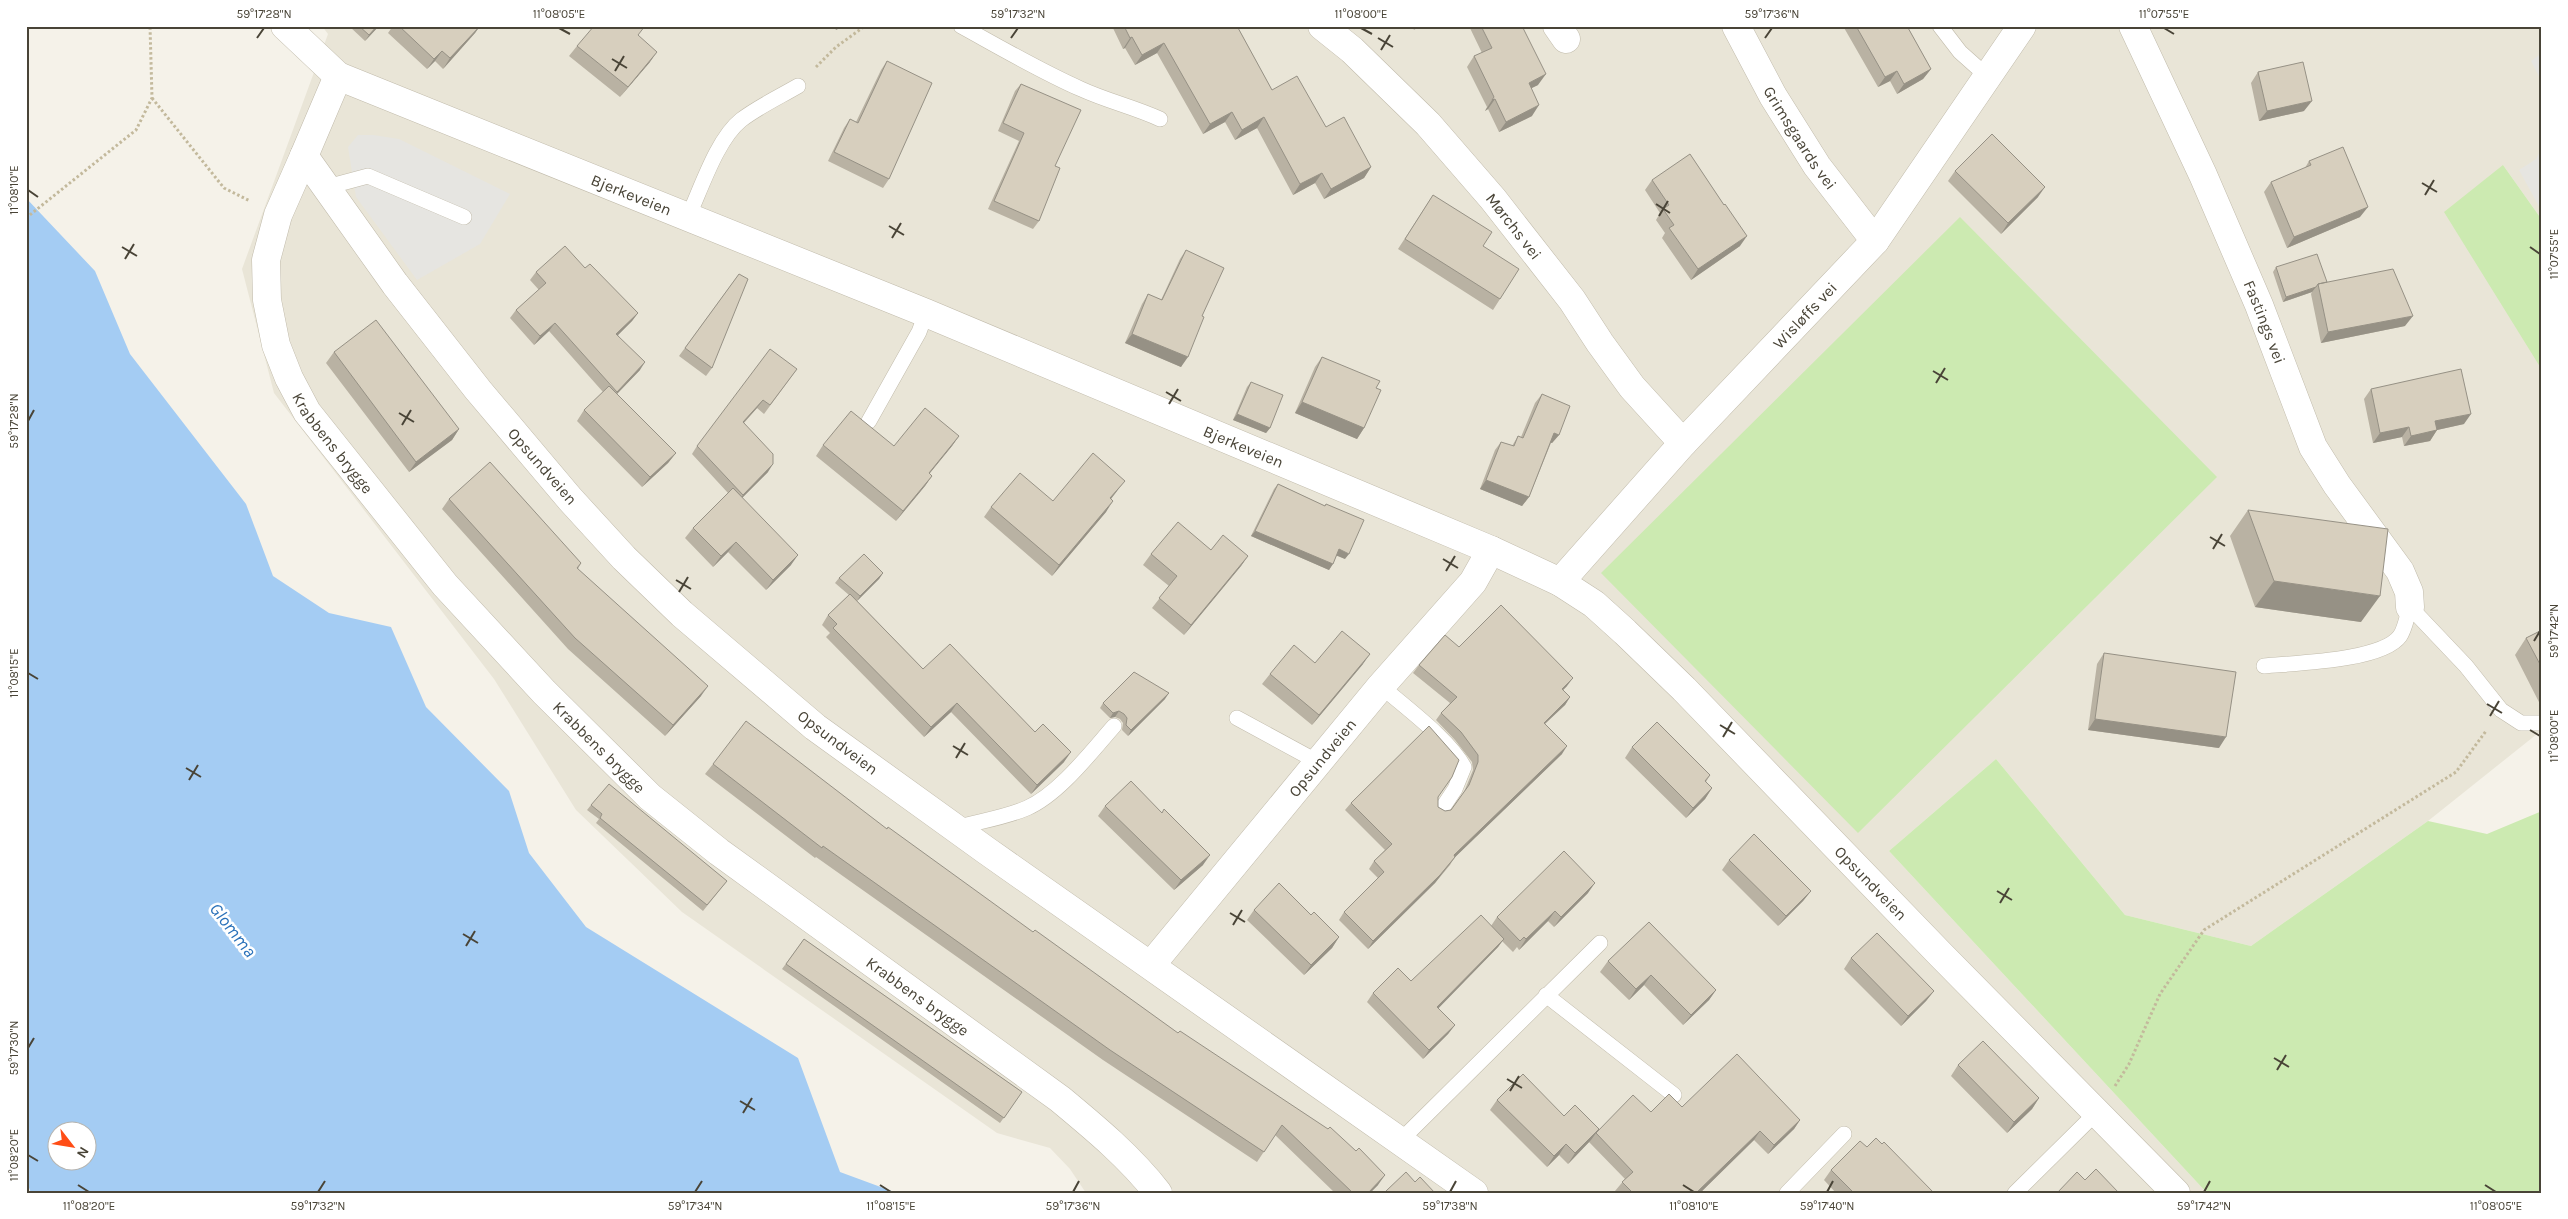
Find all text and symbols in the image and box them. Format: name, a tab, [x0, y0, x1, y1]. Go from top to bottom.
text: 59°17'28"N	[236, 7, 292, 21]
text: 11°08'05"E	[533, 7, 585, 21]
text: 59°17'32"N	[991, 7, 1045, 21]
text: 11°08'00"E	[1335, 7, 1387, 21]
text: 59°17'36"N	[1745, 7, 1799, 21]
text: 11°07'55"E	[2139, 7, 2189, 21]
street label: Grimsgaards vei	[1760, 83, 1841, 193]
text: 11°08'10"E	[7, 165, 21, 215]
street label: Bjerkeveien	[588, 170, 674, 220]
street label: Mørchs vei	[1482, 189, 1546, 263]
text: 11°07'55"E	[2547, 229, 2561, 279]
street label: Fastings vei	[2239, 277, 2289, 366]
street label: Wisløffs vei	[1769, 278, 1841, 353]
street label: Krabbens brygge	[288, 389, 377, 497]
text: 59°17'28"N	[7, 393, 21, 449]
street label: Bjerkeveien	[1201, 422, 1286, 472]
street label: Opsundveien	[504, 424, 581, 509]
text: 59°17'42"N	[2547, 604, 2561, 658]
text: 11°08'15"E	[7, 648, 21, 698]
street label: Krabbens brygge	[549, 697, 649, 797]
street label: Opsundveien	[794, 706, 882, 779]
text: 11°08'00"E	[2547, 710, 2561, 762]
street label: Opsundveien	[1285, 715, 1360, 801]
street label: Opsundveien	[1831, 842, 1911, 924]
water label: Glomma	[205, 898, 261, 962]
street label: Krabbens brygge	[862, 953, 973, 1040]
text: 59°17'30"N	[7, 1020, 21, 1076]
north arrow	[48, 1122, 98, 1172]
text: 11°08'20"E	[7, 1129, 21, 1181]
text: N	[73, 1144, 93, 1161]
text: 11°08'20"E	[63, 1199, 115, 1213]
text: 59°17'32"N	[291, 1199, 345, 1213]
text: 59°17'34"N	[668, 1199, 722, 1213]
text: 11°08'15"E	[866, 1199, 916, 1213]
text: 59°17'36"N	[1046, 1199, 1100, 1213]
text: 59°17'38"N	[1422, 1199, 1478, 1213]
text: 11°08'10"E	[1669, 1199, 1719, 1213]
text: 59°17'40"N	[1800, 1199, 1854, 1213]
text: 59°17'42"N	[2177, 1199, 2231, 1213]
text: 11°08'05"E	[2470, 1199, 2522, 1213]

